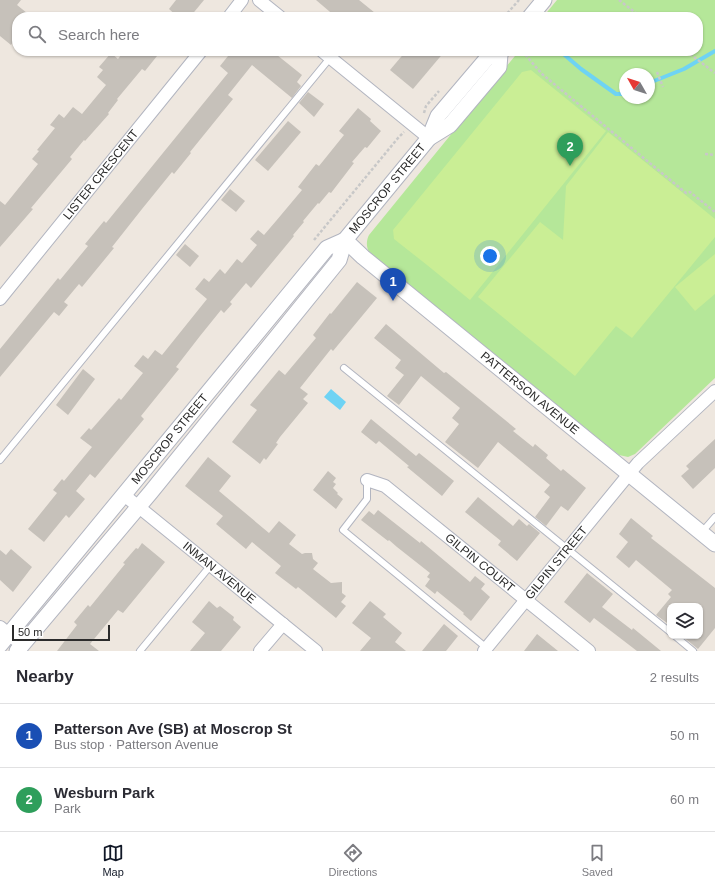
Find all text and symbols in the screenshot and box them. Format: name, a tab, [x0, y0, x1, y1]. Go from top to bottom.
search box	[12, 12, 703, 56]
icon: search	[26, 23, 48, 45]
text: Search here	[58, 26, 140, 43]
north arrow	[619, 68, 655, 104]
street label: LISTER CRESCENT	[60, 126, 142, 222]
pin: 2	[557, 133, 583, 166]
street label: MOSCROP STREET	[346, 140, 429, 237]
your location	[480, 246, 500, 266]
pin: 1	[380, 268, 406, 301]
street label: PATTERSON AVENUE	[478, 349, 582, 437]
street label: MOSCROP STREET	[129, 390, 211, 487]
street label: GILPIN STREET	[522, 523, 591, 602]
street label: GILPIN COURT	[442, 530, 518, 595]
street label: INMAN AVENUE	[180, 539, 259, 606]
map controls	[667, 603, 703, 639]
button: layers	[667, 603, 703, 639]
scale bar	[12, 623, 110, 642]
text: 50 m	[18, 626, 42, 638]
text: Nearby	[16, 667, 74, 686]
text: 2 results	[650, 670, 699, 685]
text: Patterson Ave (SB) at Moscrop St	[54, 720, 292, 737]
text: 1	[25, 728, 33, 743]
text: 50 m	[670, 728, 699, 743]
text: Bus stop · Patterson Avenue	[54, 737, 219, 752]
text: Wesburn Park	[54, 784, 155, 801]
text: 2	[25, 792, 33, 807]
text: 60 m	[670, 792, 699, 807]
text: Park	[54, 801, 81, 816]
tab: Map	[102, 842, 124, 878]
tab: Directions	[328, 842, 377, 878]
tab: Saved	[582, 842, 613, 878]

